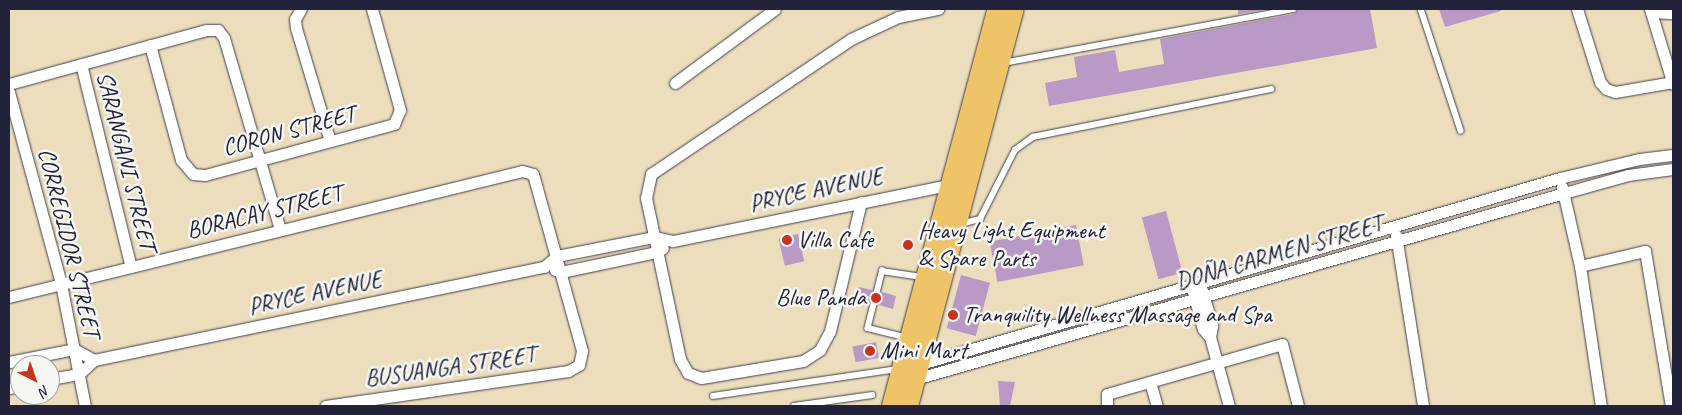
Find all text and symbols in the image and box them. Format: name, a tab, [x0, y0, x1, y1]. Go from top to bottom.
street label: SARANGANI STREET	[90, 68, 162, 254]
street label: CORON STREET	[219, 99, 359, 163]
street label: CORREGIDOR STREET	[31, 145, 107, 341]
street label: PRYCE AVENUE	[747, 162, 885, 218]
street label: BORACAY STREET	[184, 179, 344, 245]
street label: DOÑA CARMEN STREET	[1173, 210, 1385, 296]
place label: Heavy Light Equipment & Spare Parts	[918, 217, 1103, 273]
place label: Villa Cafe	[797, 226, 873, 254]
marker: Villa Cafe	[781, 234, 793, 246]
marker: Heavy Light Equipment & Spare Parts	[902, 239, 914, 251]
street label: PRYCE AVENUE	[246, 265, 384, 321]
place label: Blue Panda	[776, 284, 866, 312]
marker: Blue Panda	[870, 292, 882, 304]
place label: Tranquility Wellness Massage and Spa	[963, 301, 1273, 329]
marker: Tranquility Wellness Massage and Spa	[947, 309, 959, 321]
place label: Mini Mart	[880, 337, 967, 365]
street label: BUSUANGA STREET	[363, 341, 537, 393]
marker: Mini Mart	[864, 345, 876, 357]
north arrow	[10, 355, 60, 405]
text: N	[36, 382, 53, 400]

